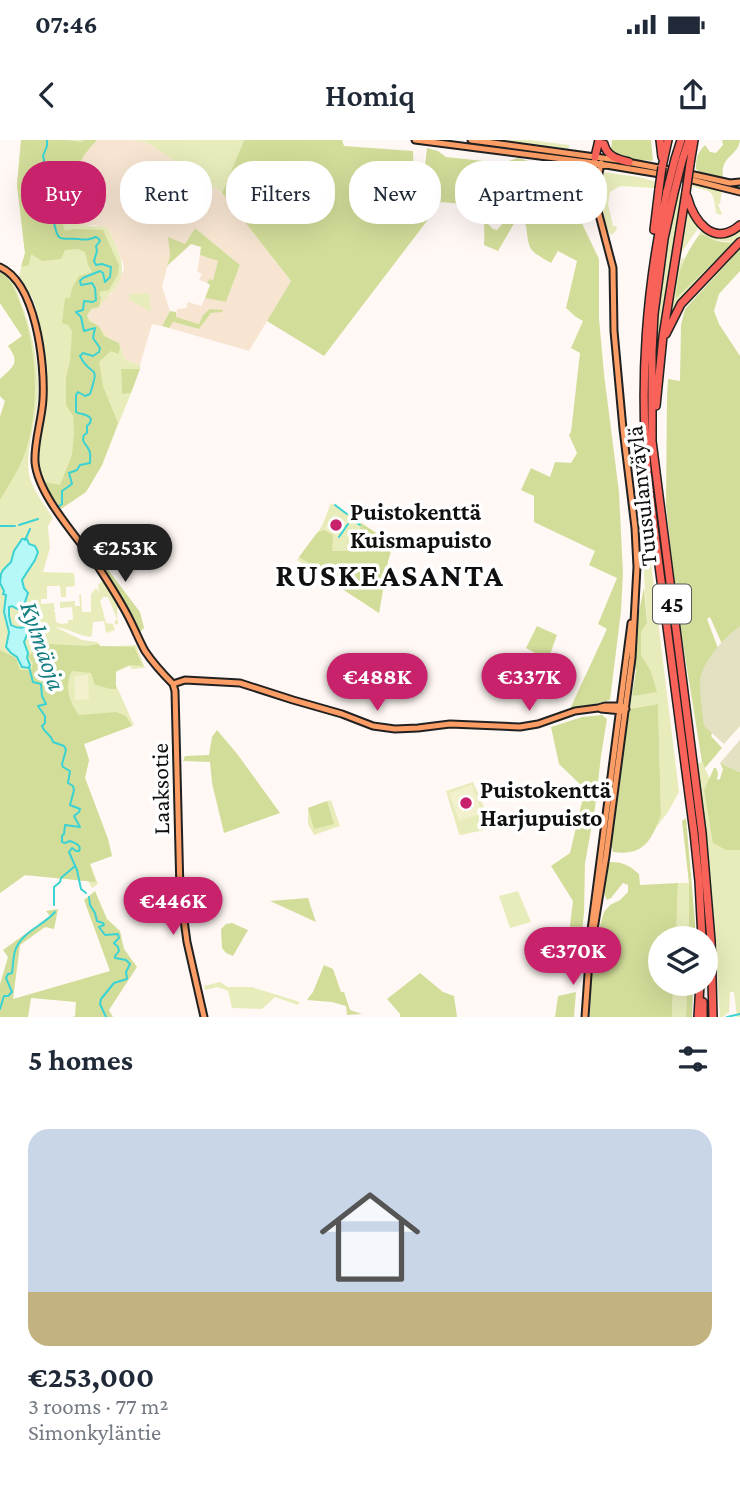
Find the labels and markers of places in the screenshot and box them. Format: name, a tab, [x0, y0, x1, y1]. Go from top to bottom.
place label: Puistokenttä Kuismapuisto	[350, 498, 492, 553]
marker: Puistokenttä Kuismapuisto	[328, 517, 344, 533]
pin: €253K	[76, 524, 174, 584]
pin: €488K	[328, 654, 426, 713]
pin: €337K	[480, 654, 578, 713]
place label: Puistokenttä Harjupuisto	[480, 776, 611, 832]
marker: Puistokenttä Harjupuisto	[458, 795, 474, 811]
pin: €446K	[124, 878, 222, 937]
pin: €370K	[524, 928, 622, 987]

